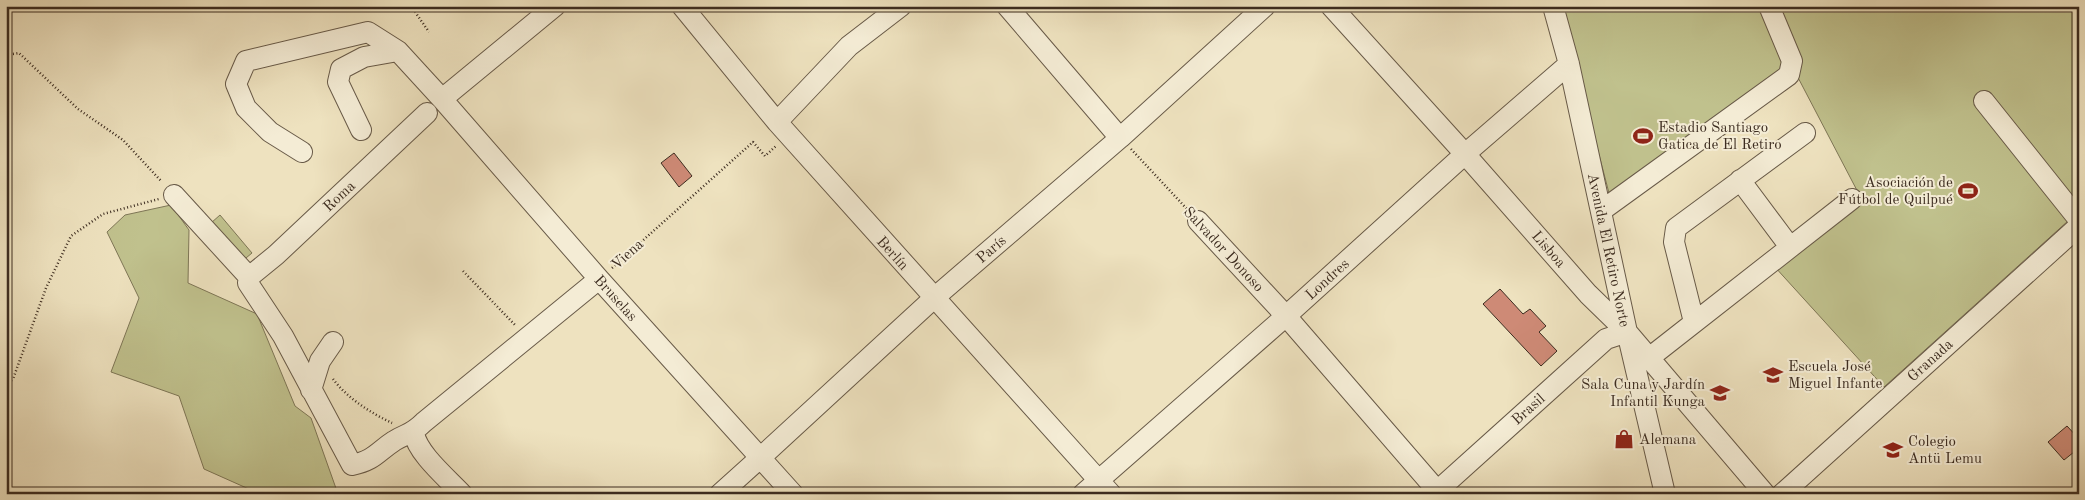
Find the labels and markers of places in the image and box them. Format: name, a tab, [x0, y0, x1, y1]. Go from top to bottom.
place label: Estadio Santiago Gatica de El Retiro	[1658, 121, 1782, 153]
sports icon: Estadio Santiago Gatica de El Retiro	[1632, 125, 1654, 147]
place label: Asociación de Fútbol de Quilpué	[1838, 176, 1953, 208]
sports icon: Asociación de Fútbol de Quilpué	[1957, 180, 1979, 202]
place label: Escuela José Miguel Infante	[1788, 360, 1883, 392]
school or university icon: Escuela José Miguel Infante	[1762, 364, 1784, 386]
place label: Sala Cuna y Jardín Infantil Kunga	[1581, 378, 1706, 410]
school or university icon: Sala Cuna y Jardín Infantil Kunga	[1709, 382, 1731, 404]
shop icon: Alemana	[1613, 428, 1635, 450]
place label: Alemana	[1639, 433, 1697, 448]
place label: Colegio Antü Lemu	[1908, 435, 1982, 467]
school or university icon: Colegio Antü Lemu	[1882, 439, 1904, 461]

